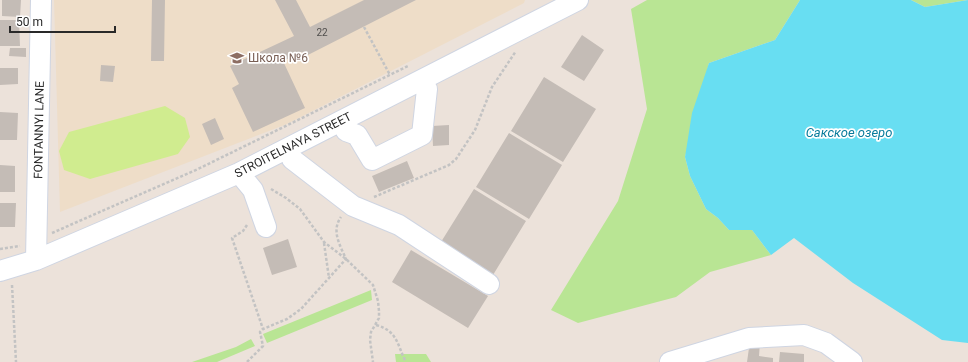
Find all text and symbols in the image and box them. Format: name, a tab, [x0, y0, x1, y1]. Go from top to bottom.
scale bar	[10, 8, 115, 34]
text: 50 m	[16, 15, 43, 29]
house number: 22	[316, 27, 328, 38]
school or university icon: Школа №6	[229, 50, 245, 66]
place label: Школа №6	[248, 51, 308, 65]
street label: FONTANNYI LANE	[31, 81, 47, 179]
street label: STROITELNAYA STREET	[232, 109, 354, 181]
water label: Сакское озеро	[806, 125, 892, 140]

